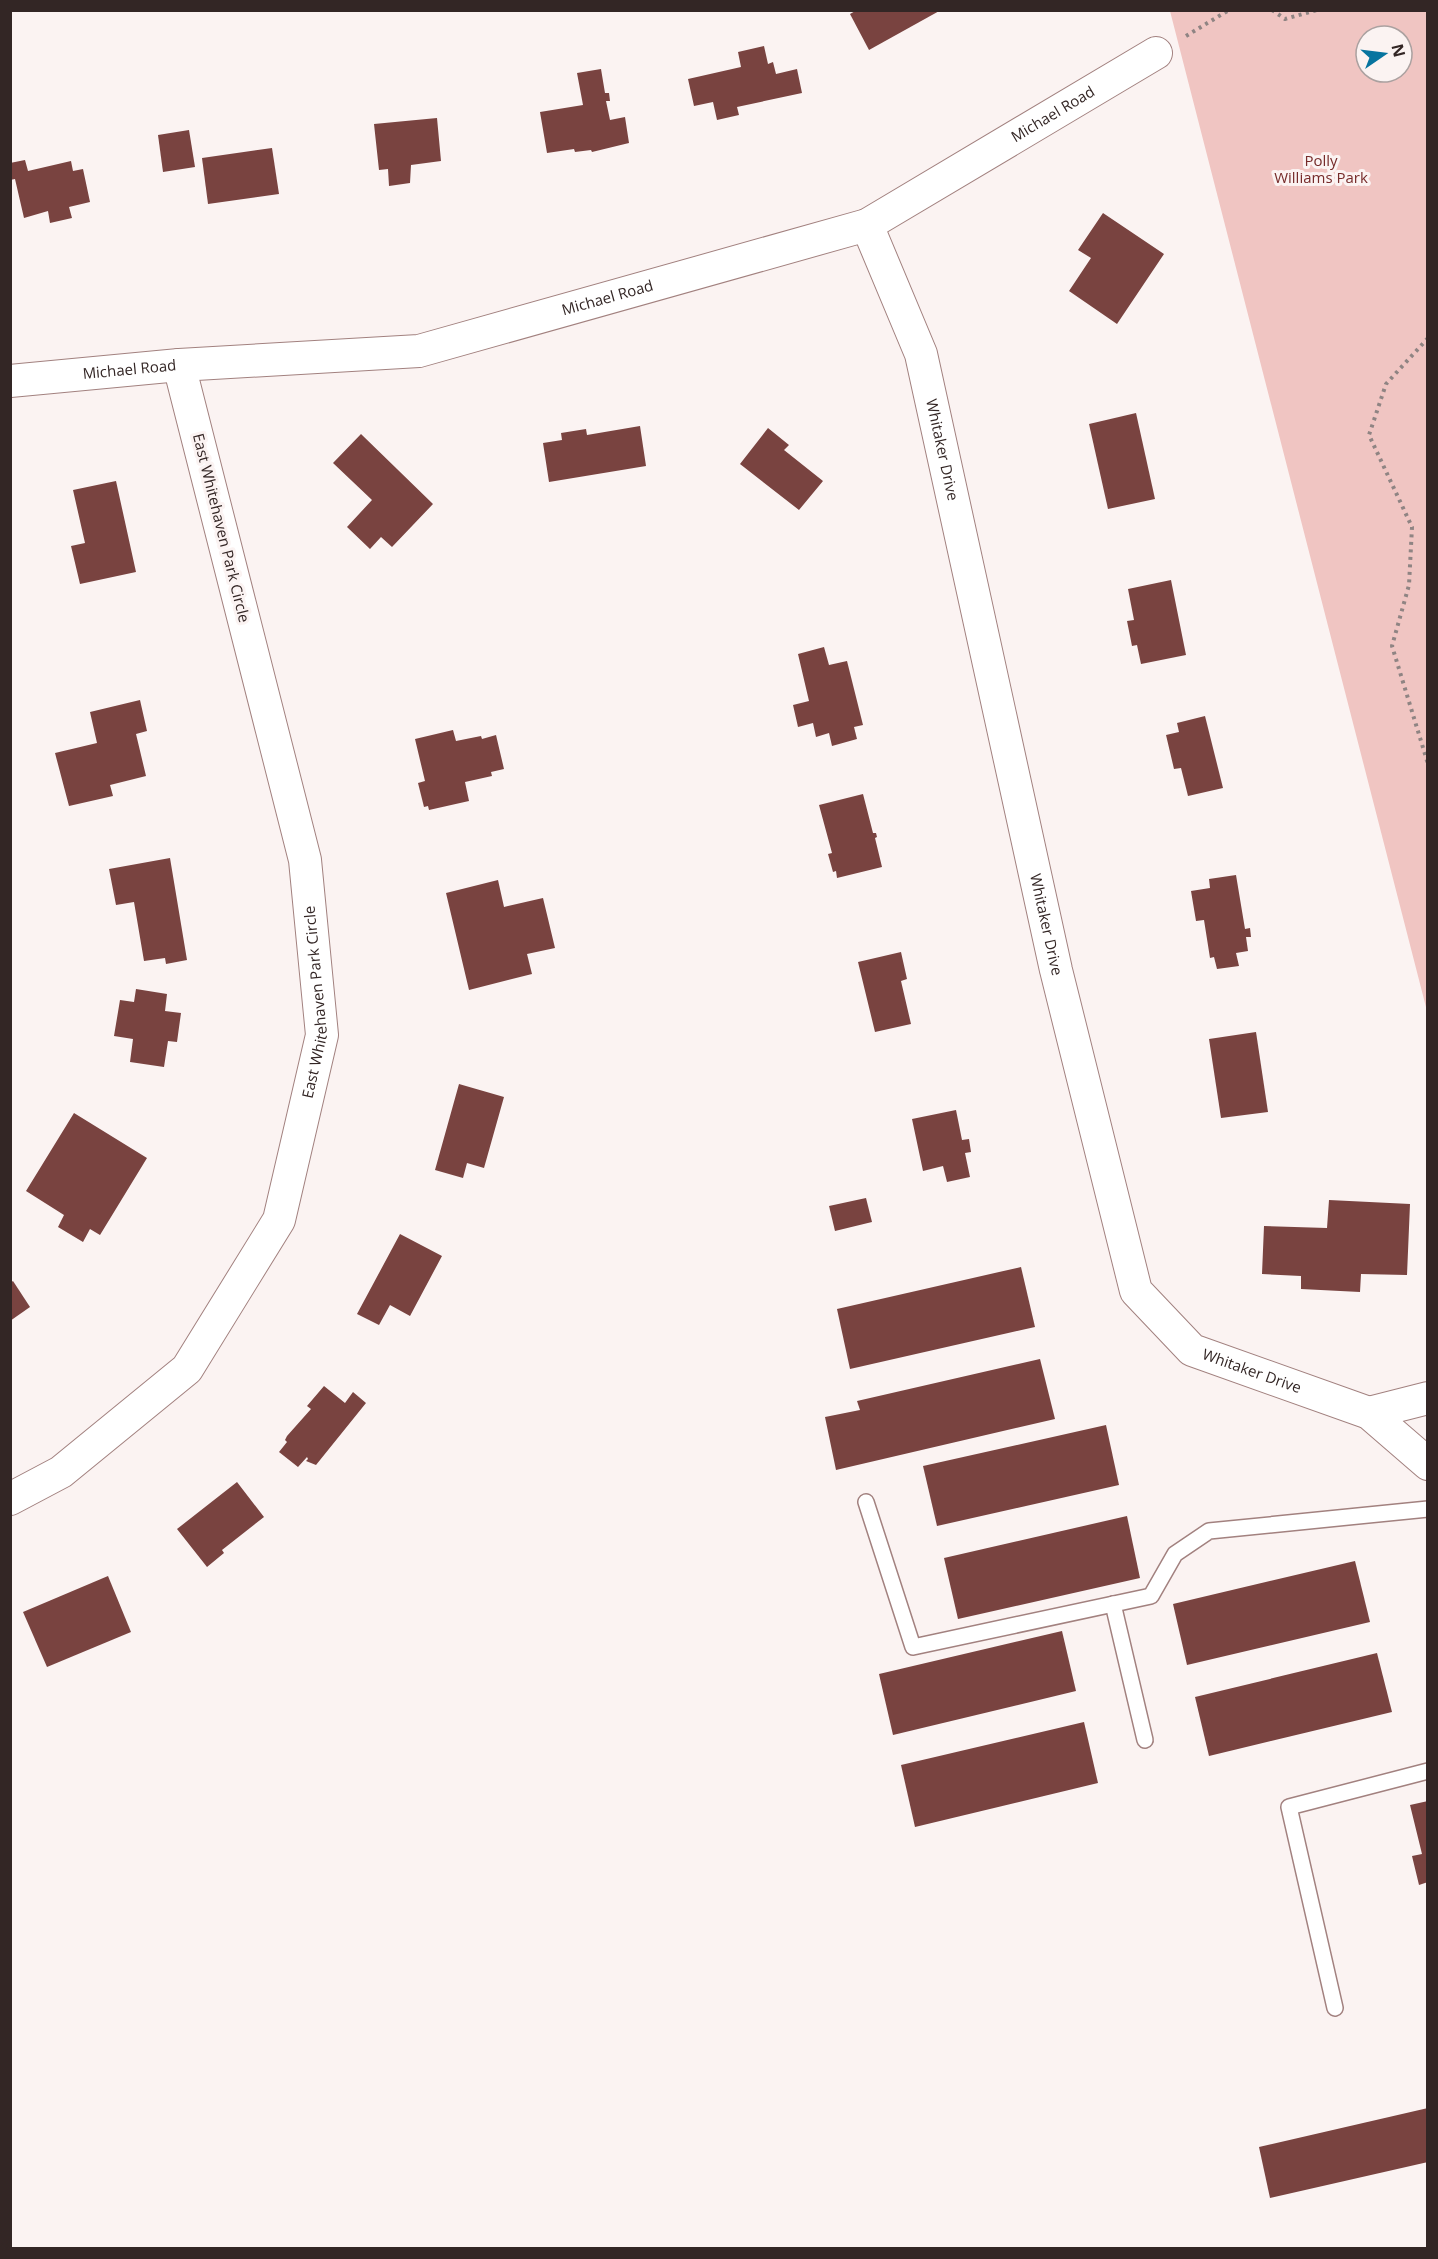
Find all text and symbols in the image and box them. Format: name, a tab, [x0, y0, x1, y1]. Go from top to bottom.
north arrow	[1354, 24, 1414, 84]
text: N	[1386, 41, 1411, 59]
street label: Michael Road	[1007, 81, 1098, 146]
park label: Polly Williams Park	[1274, 150, 1368, 187]
street label: Michael Road	[559, 275, 655, 319]
street label: Michael Road	[82, 354, 177, 383]
street label: Whitaker Drive	[922, 397, 964, 502]
street label: East Whitehaven Park Circle	[189, 431, 255, 624]
street label: Whitaker Drive	[1026, 872, 1068, 977]
street label: East Whitehaven Park Circle	[297, 905, 331, 1100]
street label: Whitaker Drive	[1200, 1343, 1304, 1397]

